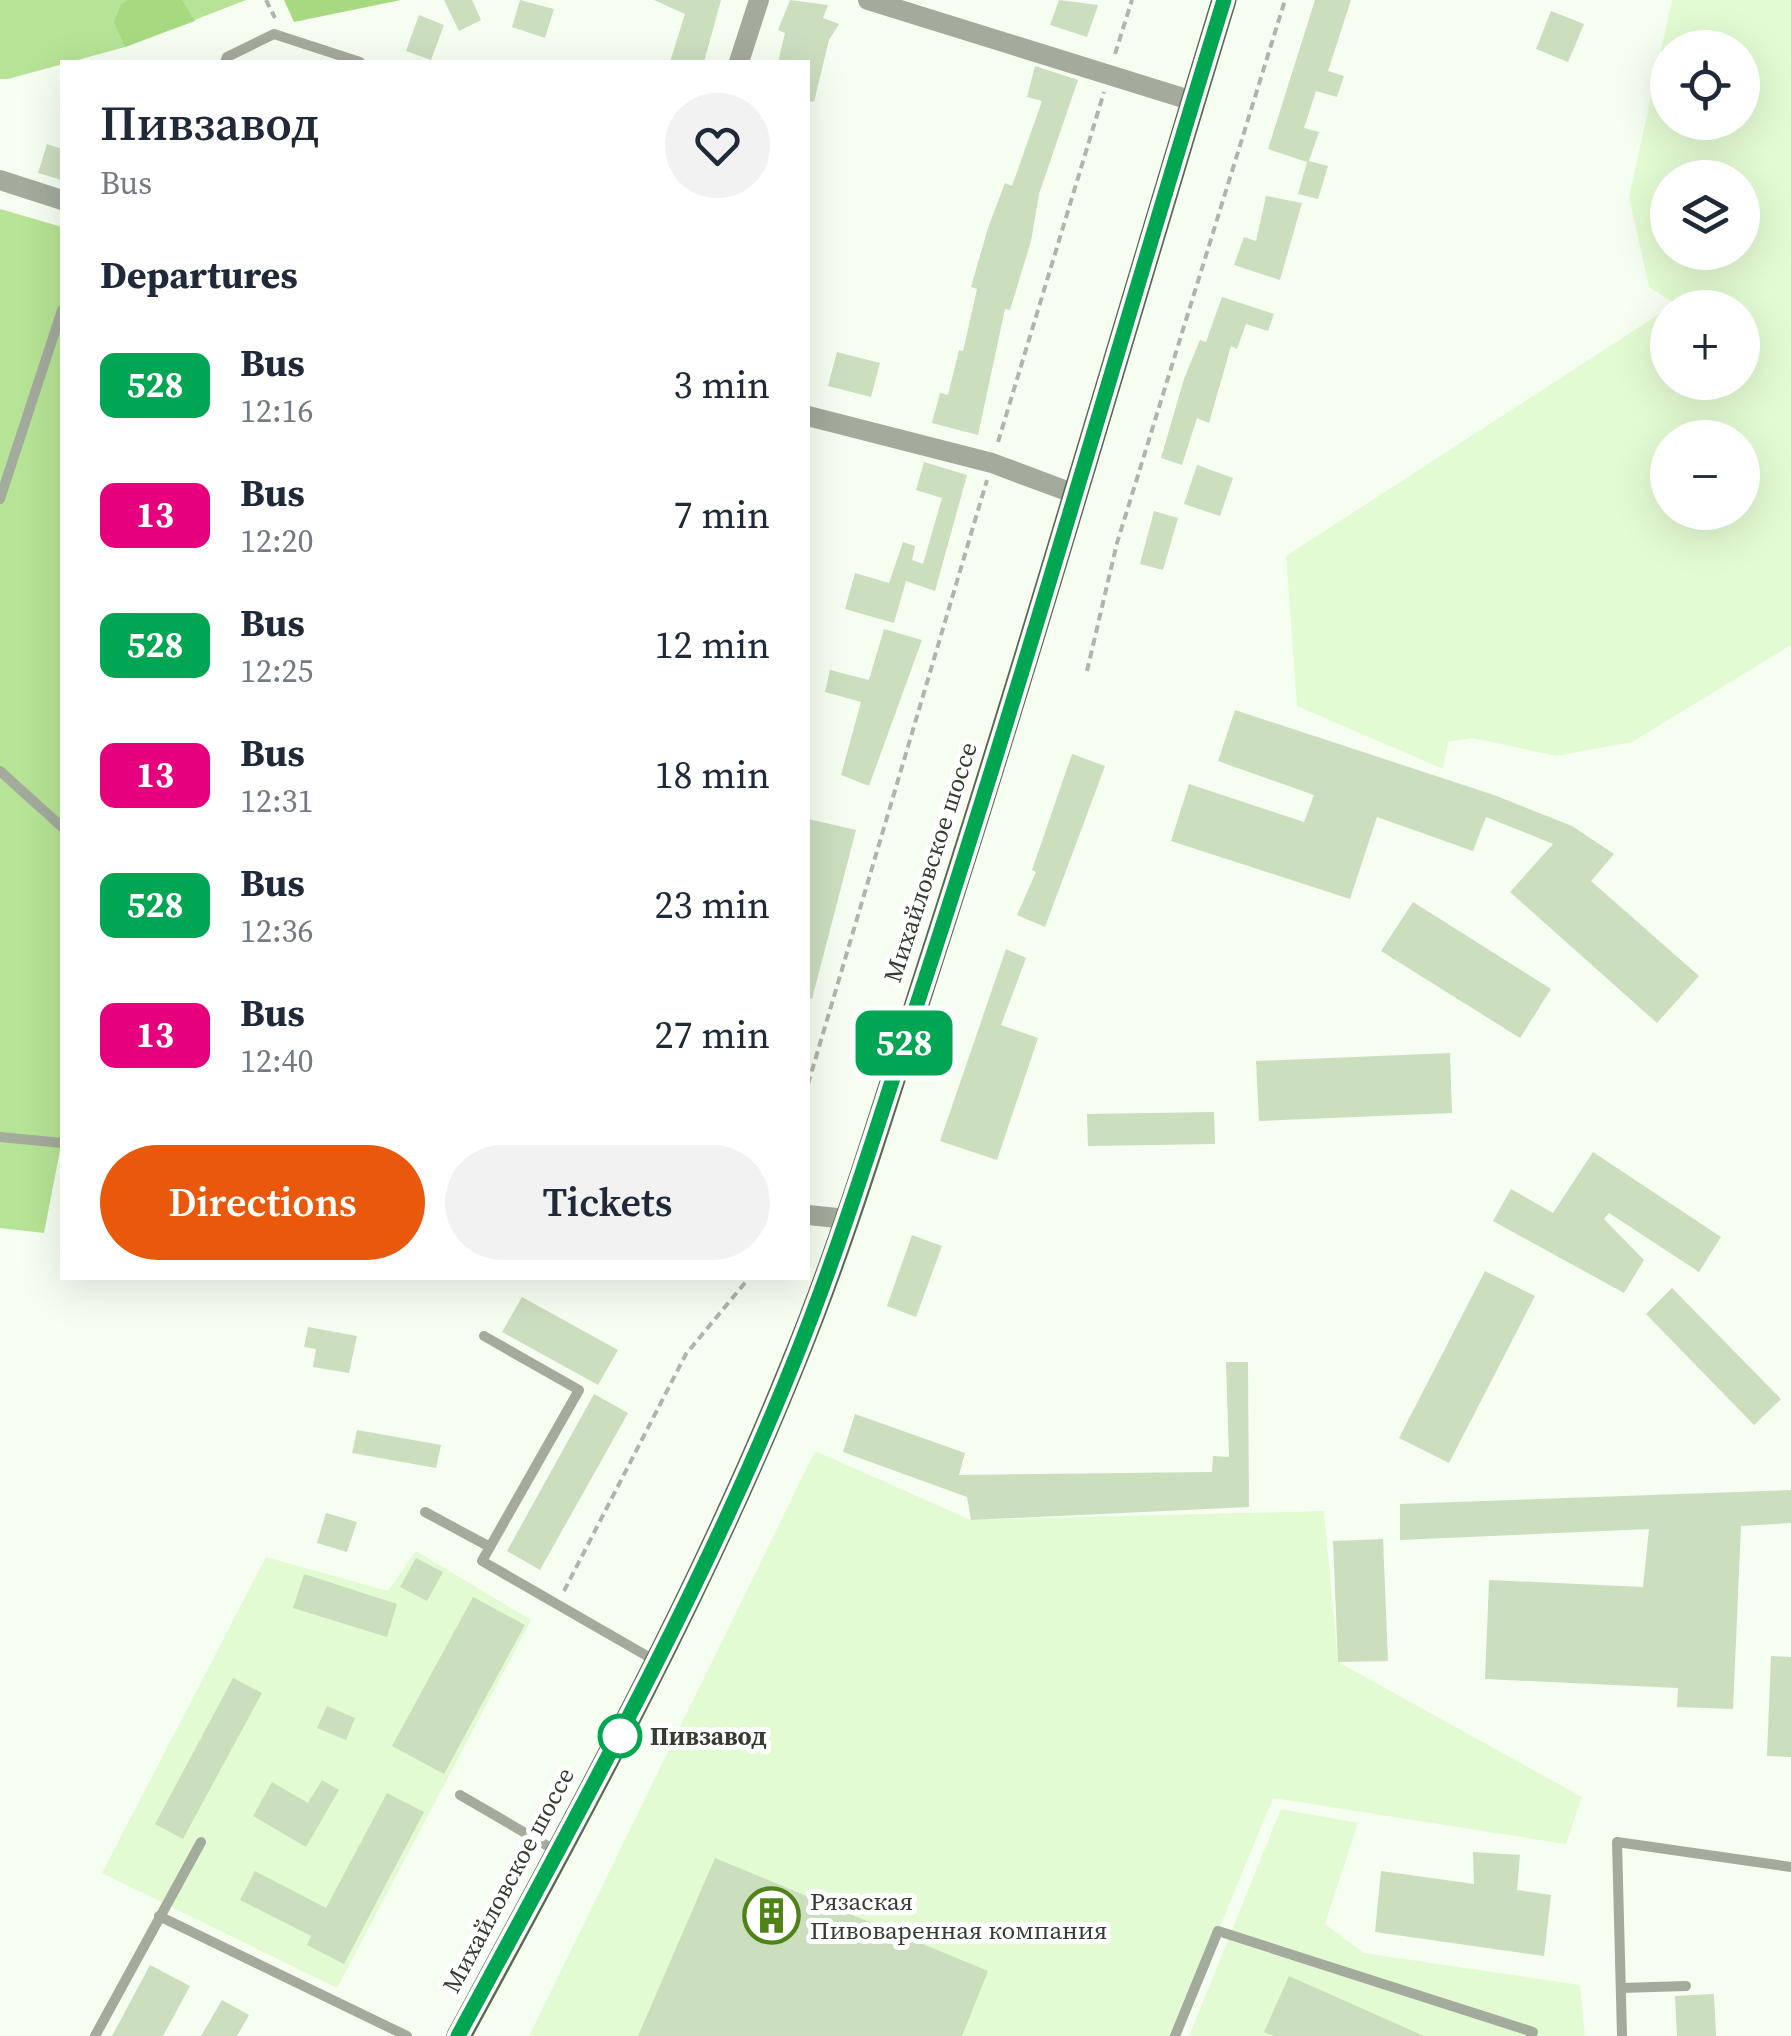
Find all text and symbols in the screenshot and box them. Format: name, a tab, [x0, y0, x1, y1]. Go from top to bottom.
map controls	[1650, 30, 1760, 530]
button: locate	[1650, 30, 1760, 140]
text: Пивзавод	[100, 90, 319, 156]
button: heart	[665, 93, 770, 198]
button: layers	[1650, 160, 1760, 270]
text: Bus	[100, 161, 152, 205]
text: Departures	[100, 249, 298, 301]
button: +	[1650, 290, 1760, 400]
text: Bus	[240, 337, 305, 389]
text: 3 min	[674, 359, 770, 411]
text: 528	[127, 361, 183, 409]
text: 12:16	[240, 389, 314, 433]
button: −	[1650, 420, 1760, 530]
text: Bus	[240, 467, 305, 519]
text: 7 min	[674, 489, 770, 541]
text: 13	[136, 491, 174, 539]
text: 12:20	[240, 519, 314, 563]
text: Bus	[240, 597, 305, 649]
text: 12 min	[655, 619, 770, 671]
text: 528	[127, 621, 183, 669]
text: 12:25	[240, 649, 314, 693]
text: Bus	[240, 727, 305, 779]
street label: Михайловское шоссе	[875, 738, 985, 986]
text: 18 min	[655, 749, 770, 801]
text: 13	[136, 751, 174, 799]
text: 12:31	[240, 779, 314, 823]
text: Bus	[240, 857, 305, 909]
text: 23 min	[655, 879, 770, 931]
text: 528	[127, 881, 183, 929]
text: 12:36	[240, 909, 314, 953]
text: Bus	[240, 987, 305, 1039]
text: 27 min	[655, 1009, 770, 1061]
line badge: 528	[846, 1010, 962, 1076]
text: 13	[136, 1011, 174, 1059]
text: 528	[876, 1019, 932, 1067]
text: 12:40	[240, 1039, 314, 1083]
button: Directions	[100, 1145, 425, 1260]
button: Tickets	[445, 1145, 770, 1260]
marker: Пивзавод	[599, 1715, 641, 1757]
place label: Пивзавод	[650, 1719, 767, 1753]
street label: Михайловское шоссе	[434, 1761, 582, 1999]
place label: Рязаская Пивоваренная компания	[810, 1884, 1107, 1947]
building icon: Рязаская Пивоваренная компания	[741, 1885, 801, 1945]

